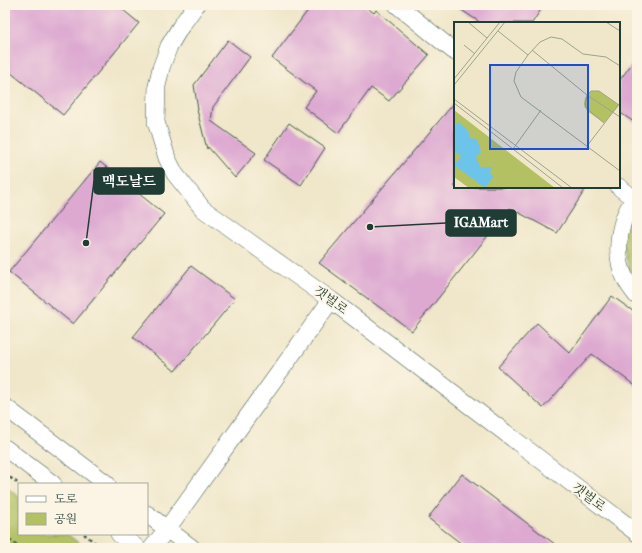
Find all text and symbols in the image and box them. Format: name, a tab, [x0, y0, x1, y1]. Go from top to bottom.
inset map	[454, 22, 620, 188]
callout: 맥도날드	[94, 168, 164, 194]
text: 맥도날드	[102, 173, 157, 190]
callout: IGAMart	[446, 210, 516, 236]
text: IGAMart	[454, 214, 509, 231]
street label: 갯벌로	[311, 283, 351, 317]
street label: 갯벌로	[569, 480, 609, 515]
legend	[18, 483, 148, 535]
text: 도로	[54, 492, 78, 506]
text: 공원	[54, 512, 77, 526]

